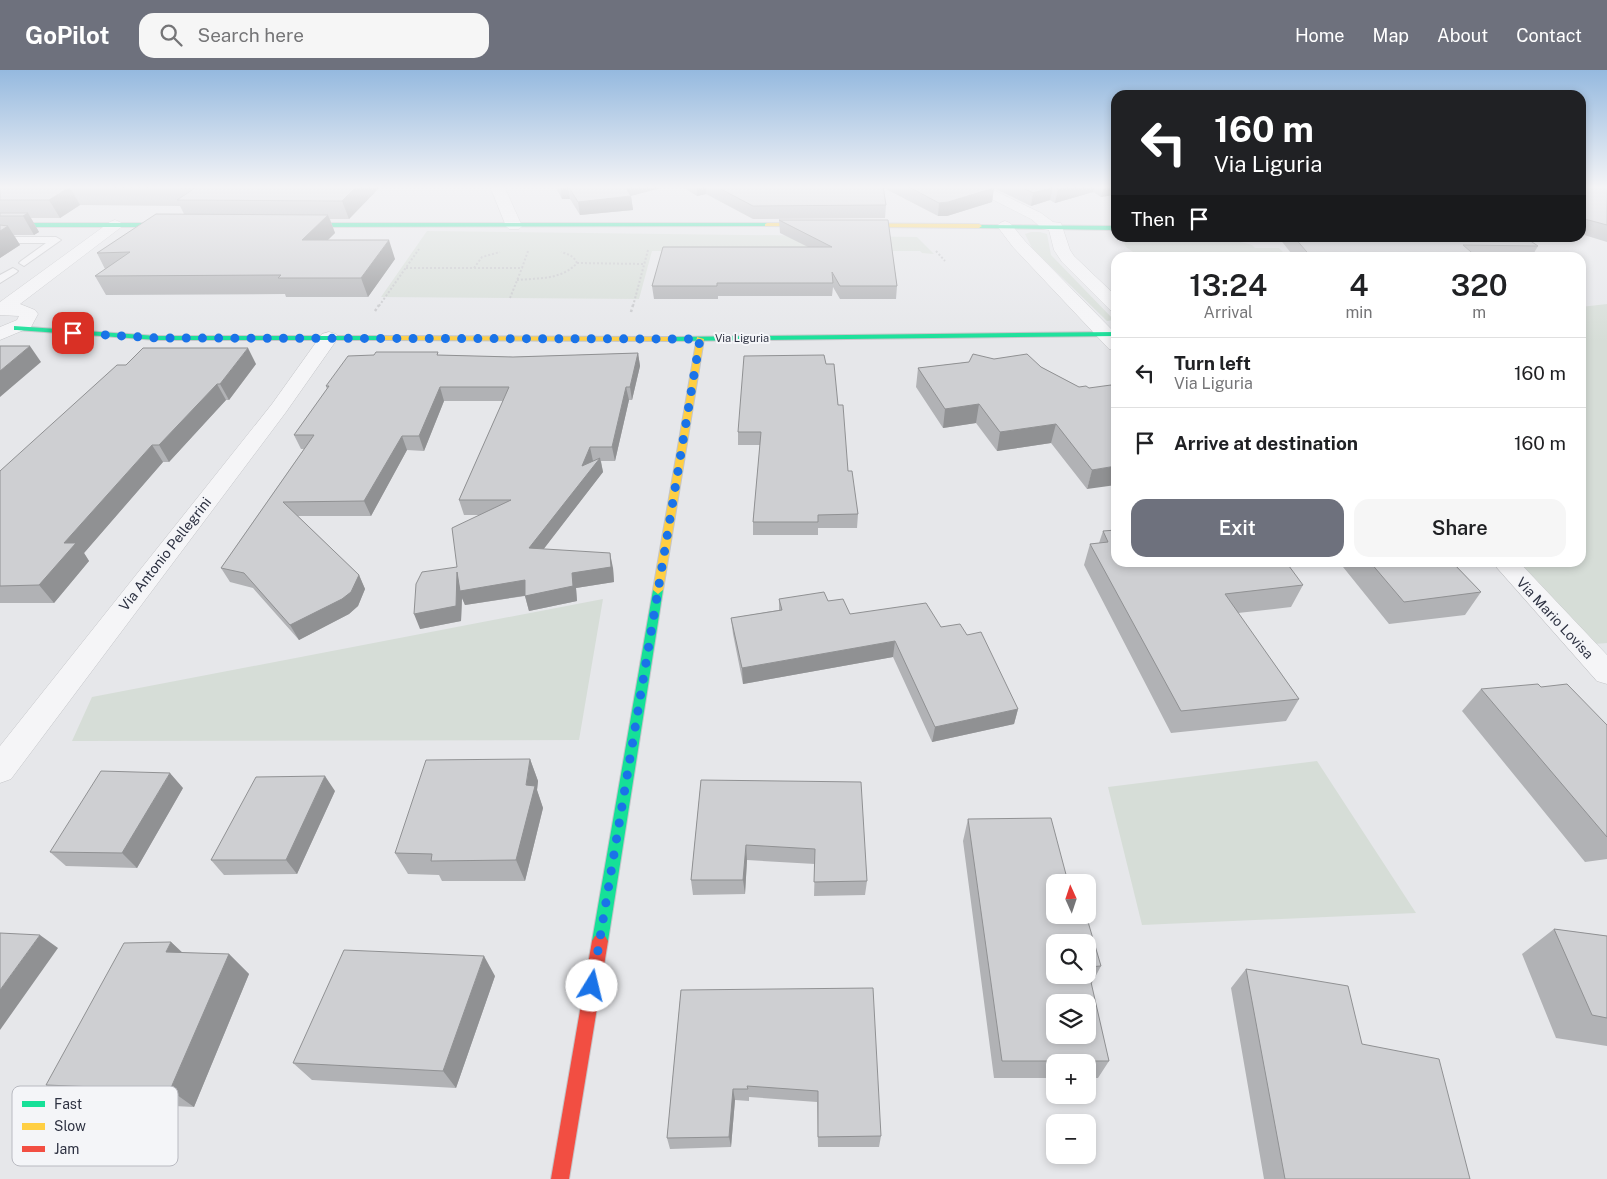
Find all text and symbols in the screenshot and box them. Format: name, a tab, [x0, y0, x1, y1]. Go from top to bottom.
search box	[139, 13, 489, 58]
text: GoPilot	[25, 21, 109, 49]
icon: search	[157, 21, 185, 49]
text: Search here	[197, 24, 304, 46]
text: Home	[1295, 25, 1345, 46]
text: Map	[1373, 25, 1409, 46]
text: About	[1437, 25, 1488, 46]
text: Contact	[1516, 25, 1582, 46]
text: 160 m	[1214, 109, 1314, 150]
icon: left	[1131, 110, 1196, 175]
text: Via Liguria	[1214, 151, 1322, 177]
icon: arrive	[1185, 205, 1213, 233]
text: Then	[1131, 208, 1175, 230]
text: 13:24	[1189, 267, 1267, 303]
text: 4	[1349, 267, 1369, 303]
text: 320	[1451, 267, 1508, 303]
text: Arrival	[1204, 303, 1253, 322]
text: min	[1345, 303, 1373, 322]
text: m	[1472, 303, 1486, 322]
pin	[52, 312, 94, 354]
icon: arrive	[59, 319, 87, 347]
street label: Via Liguria	[715, 332, 769, 344]
text: Turn left	[1174, 352, 1251, 374]
icon: left	[1131, 359, 1159, 387]
text: 160 m	[1514, 362, 1566, 384]
text: Via Liguria	[1174, 374, 1253, 393]
icon: arrive	[1131, 429, 1159, 457]
text: Arrive at destination	[1174, 432, 1358, 454]
text: 160 m	[1514, 432, 1566, 454]
street label: Via Antonio Pellegrini	[116, 494, 214, 614]
button: Exit	[1131, 499, 1344, 557]
button: Share	[1354, 499, 1566, 557]
street label: Via Mario Lovisa	[1513, 574, 1597, 662]
north arrow	[1046, 874, 1096, 924]
map controls	[1046, 874, 1096, 1164]
button: search	[1046, 934, 1096, 984]
position arrow	[565, 959, 617, 1011]
button: layers	[1046, 994, 1096, 1044]
button: +	[1046, 1054, 1096, 1104]
legend	[12, 1086, 178, 1166]
text: Fast	[54, 1096, 82, 1112]
button: −	[1046, 1114, 1096, 1164]
text: Slow	[54, 1118, 86, 1134]
text: Jam	[54, 1141, 79, 1157]

